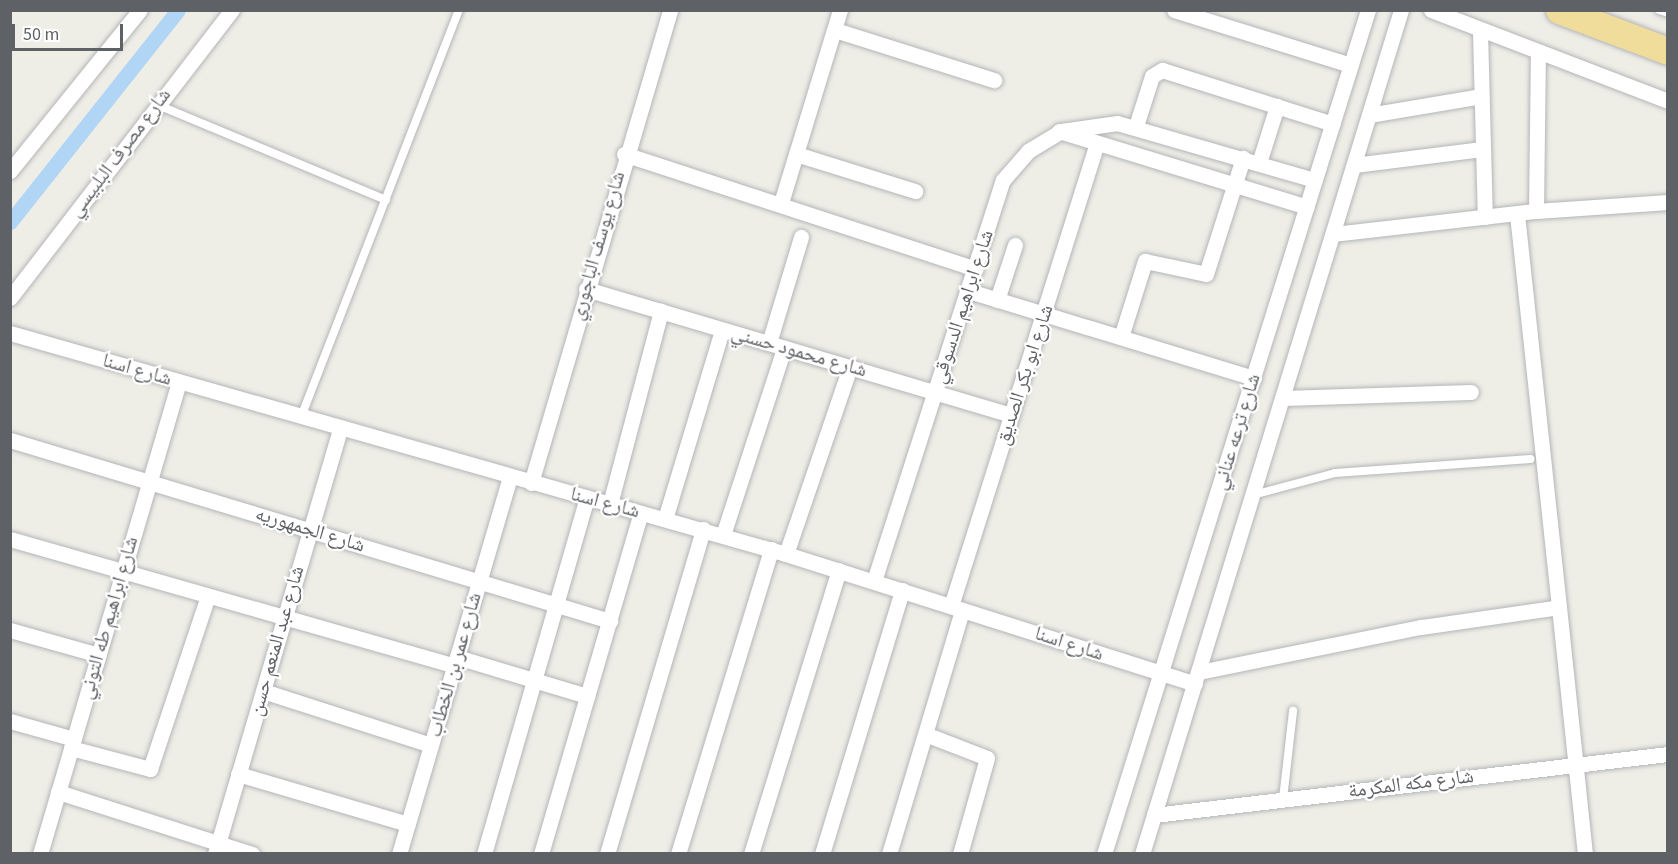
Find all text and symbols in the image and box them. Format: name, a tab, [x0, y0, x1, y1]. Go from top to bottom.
scale bar	[15, 12, 126, 50]
text: 50 m	[23, 22, 59, 47]
street label: شارع مصرف البلبيسي	[64, 84, 176, 222]
street label: شارع يوسف الباجوري	[565, 169, 631, 323]
street label: شارع ابراهيم الدسوقي	[927, 227, 999, 387]
street label: شارع ابو بكر الصديق	[991, 302, 1059, 448]
street label: شارع محمود حسني	[728, 321, 870, 383]
street label: شارع اسنا	[100, 349, 174, 391]
street label: شارع ترعه عناني	[1208, 371, 1266, 493]
street label: شارع اسنا	[568, 482, 642, 524]
street label: شارع الجمهوريه	[252, 502, 368, 558]
street label: شارع ابراهيم طه التوني	[74, 534, 144, 702]
street label: شارع عبد المنعم حسن	[244, 563, 310, 719]
street label: شارع عمر بن الخطاب	[423, 590, 487, 740]
street label: شارع اسنا	[1032, 622, 1106, 666]
street label: شارع مكه المكرمة	[1347, 764, 1475, 804]

